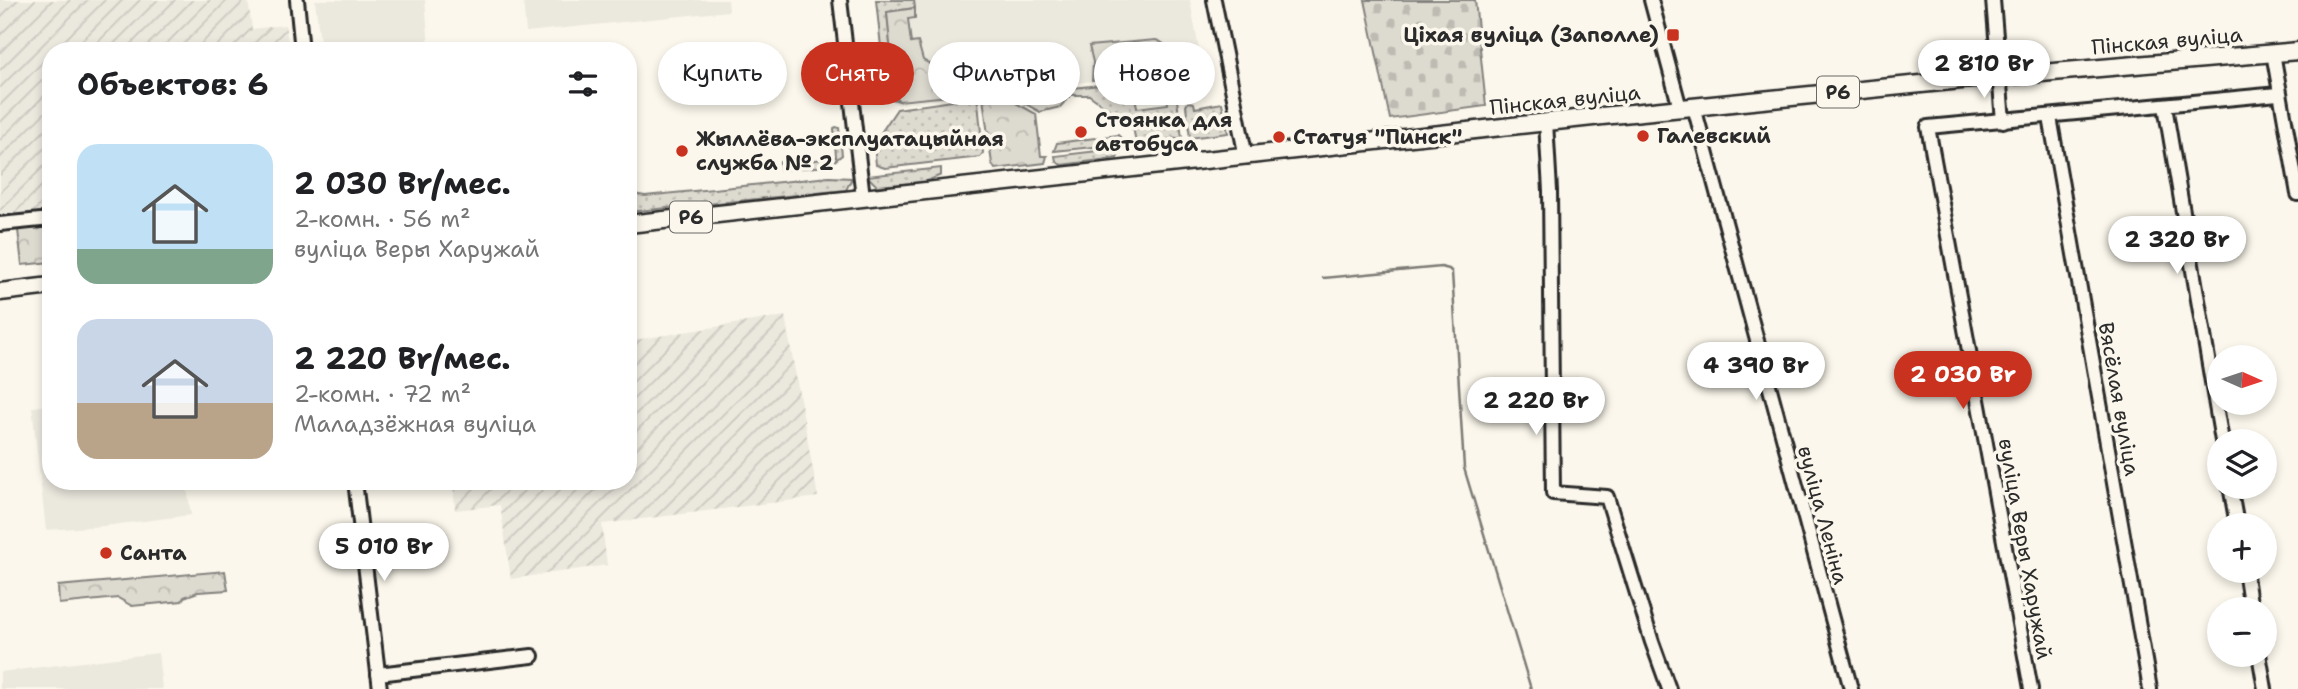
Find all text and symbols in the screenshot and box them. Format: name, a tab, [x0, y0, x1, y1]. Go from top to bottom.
street label: Пінская вуліца	[2090, 20, 2244, 62]
place label: Ціхая вуліца (Заполле)	[1403, 21, 1659, 49]
marker: Ціхая вуліца (Заполле)	[1665, 27, 1681, 43]
pin: 2 810 Br	[1912, 41, 2056, 100]
chip: Купить	[658, 42, 787, 105]
chip: Снять	[801, 42, 914, 105]
chip: Фильтры	[928, 42, 1080, 105]
chip: Новое	[1094, 42, 1215, 105]
text: 2 810 Br	[1934, 48, 2034, 78]
text: Объектов: 6	[77, 64, 269, 105]
icon: filters	[564, 65, 602, 103]
road number: Р6	[1817, 76, 1859, 108]
street label: Пінская вуліца	[1488, 78, 1642, 122]
place label: Стоянка для автобуса	[1095, 106, 1232, 158]
place label: Галевский	[1657, 122, 1771, 150]
place label: Статуя "Пинск"	[1293, 123, 1462, 151]
marker: Стоянка для автобуса	[1073, 124, 1089, 140]
place label: Жыллёва-эксплуатацыйная служба № 2	[696, 125, 1004, 177]
marker: Галевский	[1635, 128, 1651, 144]
marker: Статуя "Пинск"	[1271, 129, 1287, 145]
marker: Жыллёва-эксплуатацыйная служба № 2	[674, 143, 690, 159]
text: 2 030 Br/мес.	[294, 163, 511, 204]
icon: home	[133, 172, 217, 256]
road number: Р6	[670, 202, 712, 232]
text: 2-комн. · 56 m²	[294, 204, 471, 234]
pin: 2 320 Br	[2105, 216, 2249, 276]
text: 2 320 Br	[2124, 224, 2230, 254]
text: вуліца Веры Харужай	[294, 234, 539, 264]
street label: Вясёлая вуліца	[2092, 320, 2146, 478]
text: 2 220 Br/мес.	[294, 338, 511, 379]
pin: 4 390 Br	[1684, 342, 1828, 402]
north arrow	[2207, 345, 2277, 415]
map controls	[2207, 345, 2277, 667]
icon: home	[133, 347, 217, 431]
text: 4 390 Br	[1703, 350, 1809, 380]
pin: 2 030 Br	[1891, 352, 2035, 411]
text: 2 030 Br	[1910, 359, 2016, 389]
pin: 2 220 Br	[1464, 378, 1608, 437]
text: 2-комн. · 72 m²	[294, 379, 471, 409]
text: 2 220 Br	[1483, 385, 1589, 415]
text: Маладзёжная вуліца	[294, 409, 536, 439]
button: layers	[2207, 429, 2277, 499]
street label: вуліца Веры Харужай	[1992, 436, 2058, 662]
street label: вуліца Леніна	[1791, 443, 1855, 587]
button: +	[2207, 513, 2277, 583]
pin: 5 010 Br	[312, 524, 456, 583]
text: 5 010 Br	[335, 531, 433, 561]
place label: Санта	[120, 539, 187, 567]
marker: Санта	[98, 545, 114, 561]
button: −	[2207, 597, 2277, 667]

